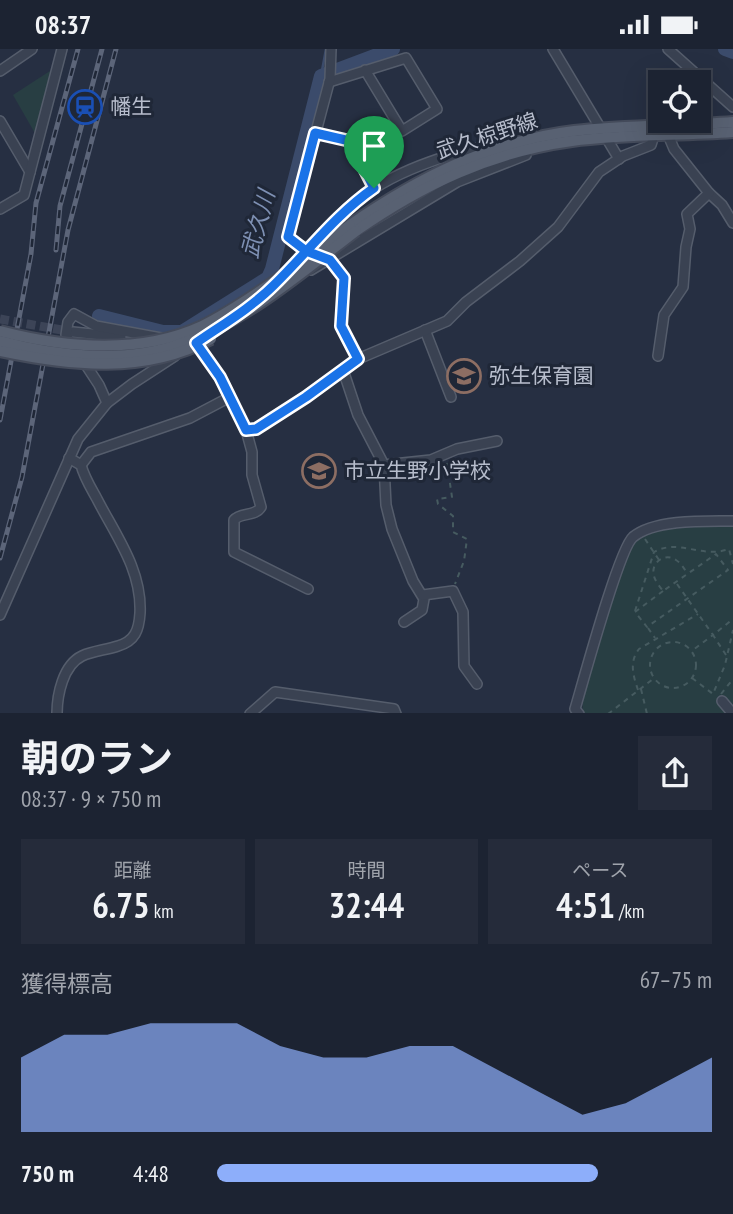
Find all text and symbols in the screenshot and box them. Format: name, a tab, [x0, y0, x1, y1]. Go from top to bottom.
text: 08:37	[35, 8, 91, 41]
map controls	[648, 70, 711, 133]
button: locate	[648, 70, 711, 133]
station icon: 幡生	[66, 88, 104, 126]
place label: 幡生	[110, 93, 152, 120]
street label: 武久椋野線	[433, 106, 541, 165]
pin	[344, 116, 404, 188]
icon: arrive	[355, 127, 393, 165]
water label: 武久川	[235, 184, 281, 261]
school or university icon: 弥生保育園	[445, 357, 483, 395]
place label: 弥生保育園	[489, 362, 594, 389]
school or university icon: 市立生野小学校	[300, 452, 338, 490]
place label: 市立生野小学校	[344, 457, 491, 484]
text: 朝のラン	[21, 733, 173, 782]
button: share	[638, 736, 712, 810]
text: 08:37 · 9 × 750 m	[21, 784, 161, 813]
text: 距離	[114, 858, 152, 882]
text: 時間	[347, 858, 386, 882]
text: ペース	[572, 858, 628, 882]
text: 6.75	[92, 882, 150, 928]
text: 32:44	[329, 882, 404, 928]
text: 4:51	[556, 882, 615, 928]
text: km	[150, 899, 174, 923]
text: /km	[615, 899, 644, 923]
text: 67–75 m	[640, 965, 712, 994]
text: 獲得標高	[21, 969, 113, 998]
text: 750 m	[21, 1159, 74, 1188]
text: 4:48	[133, 1159, 169, 1188]

